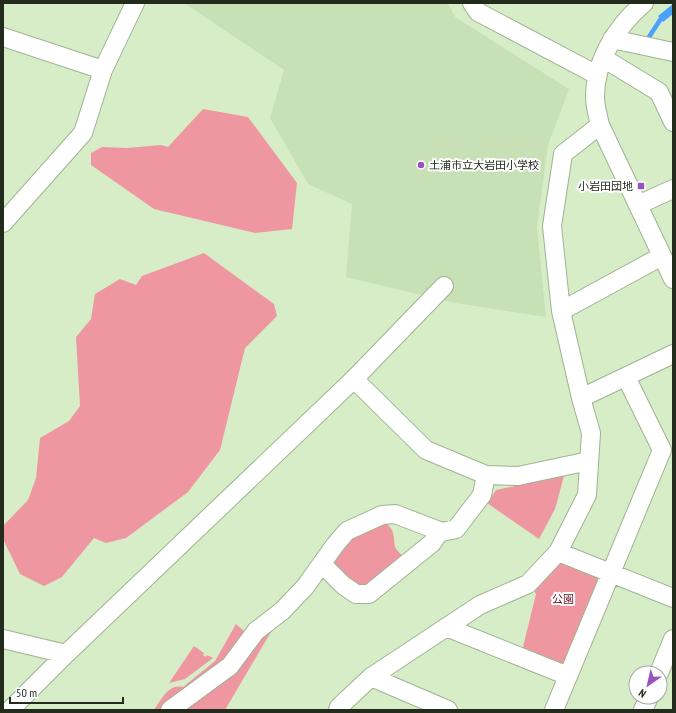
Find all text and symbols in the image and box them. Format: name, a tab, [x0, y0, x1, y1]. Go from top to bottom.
place label: 土浦市立大岩田小学校	[429, 158, 539, 172]
marker: 土浦市立大岩田小学校	[416, 160, 426, 170]
place label: 小岩田団地	[578, 179, 633, 193]
marker: 小岩田団地	[636, 181, 646, 191]
park label: 公園	[552, 592, 574, 606]
north arrow	[628, 665, 668, 705]
scale bar	[10, 679, 123, 705]
text: 50 m	[16, 685, 37, 700]
text: N	[636, 686, 649, 701]

